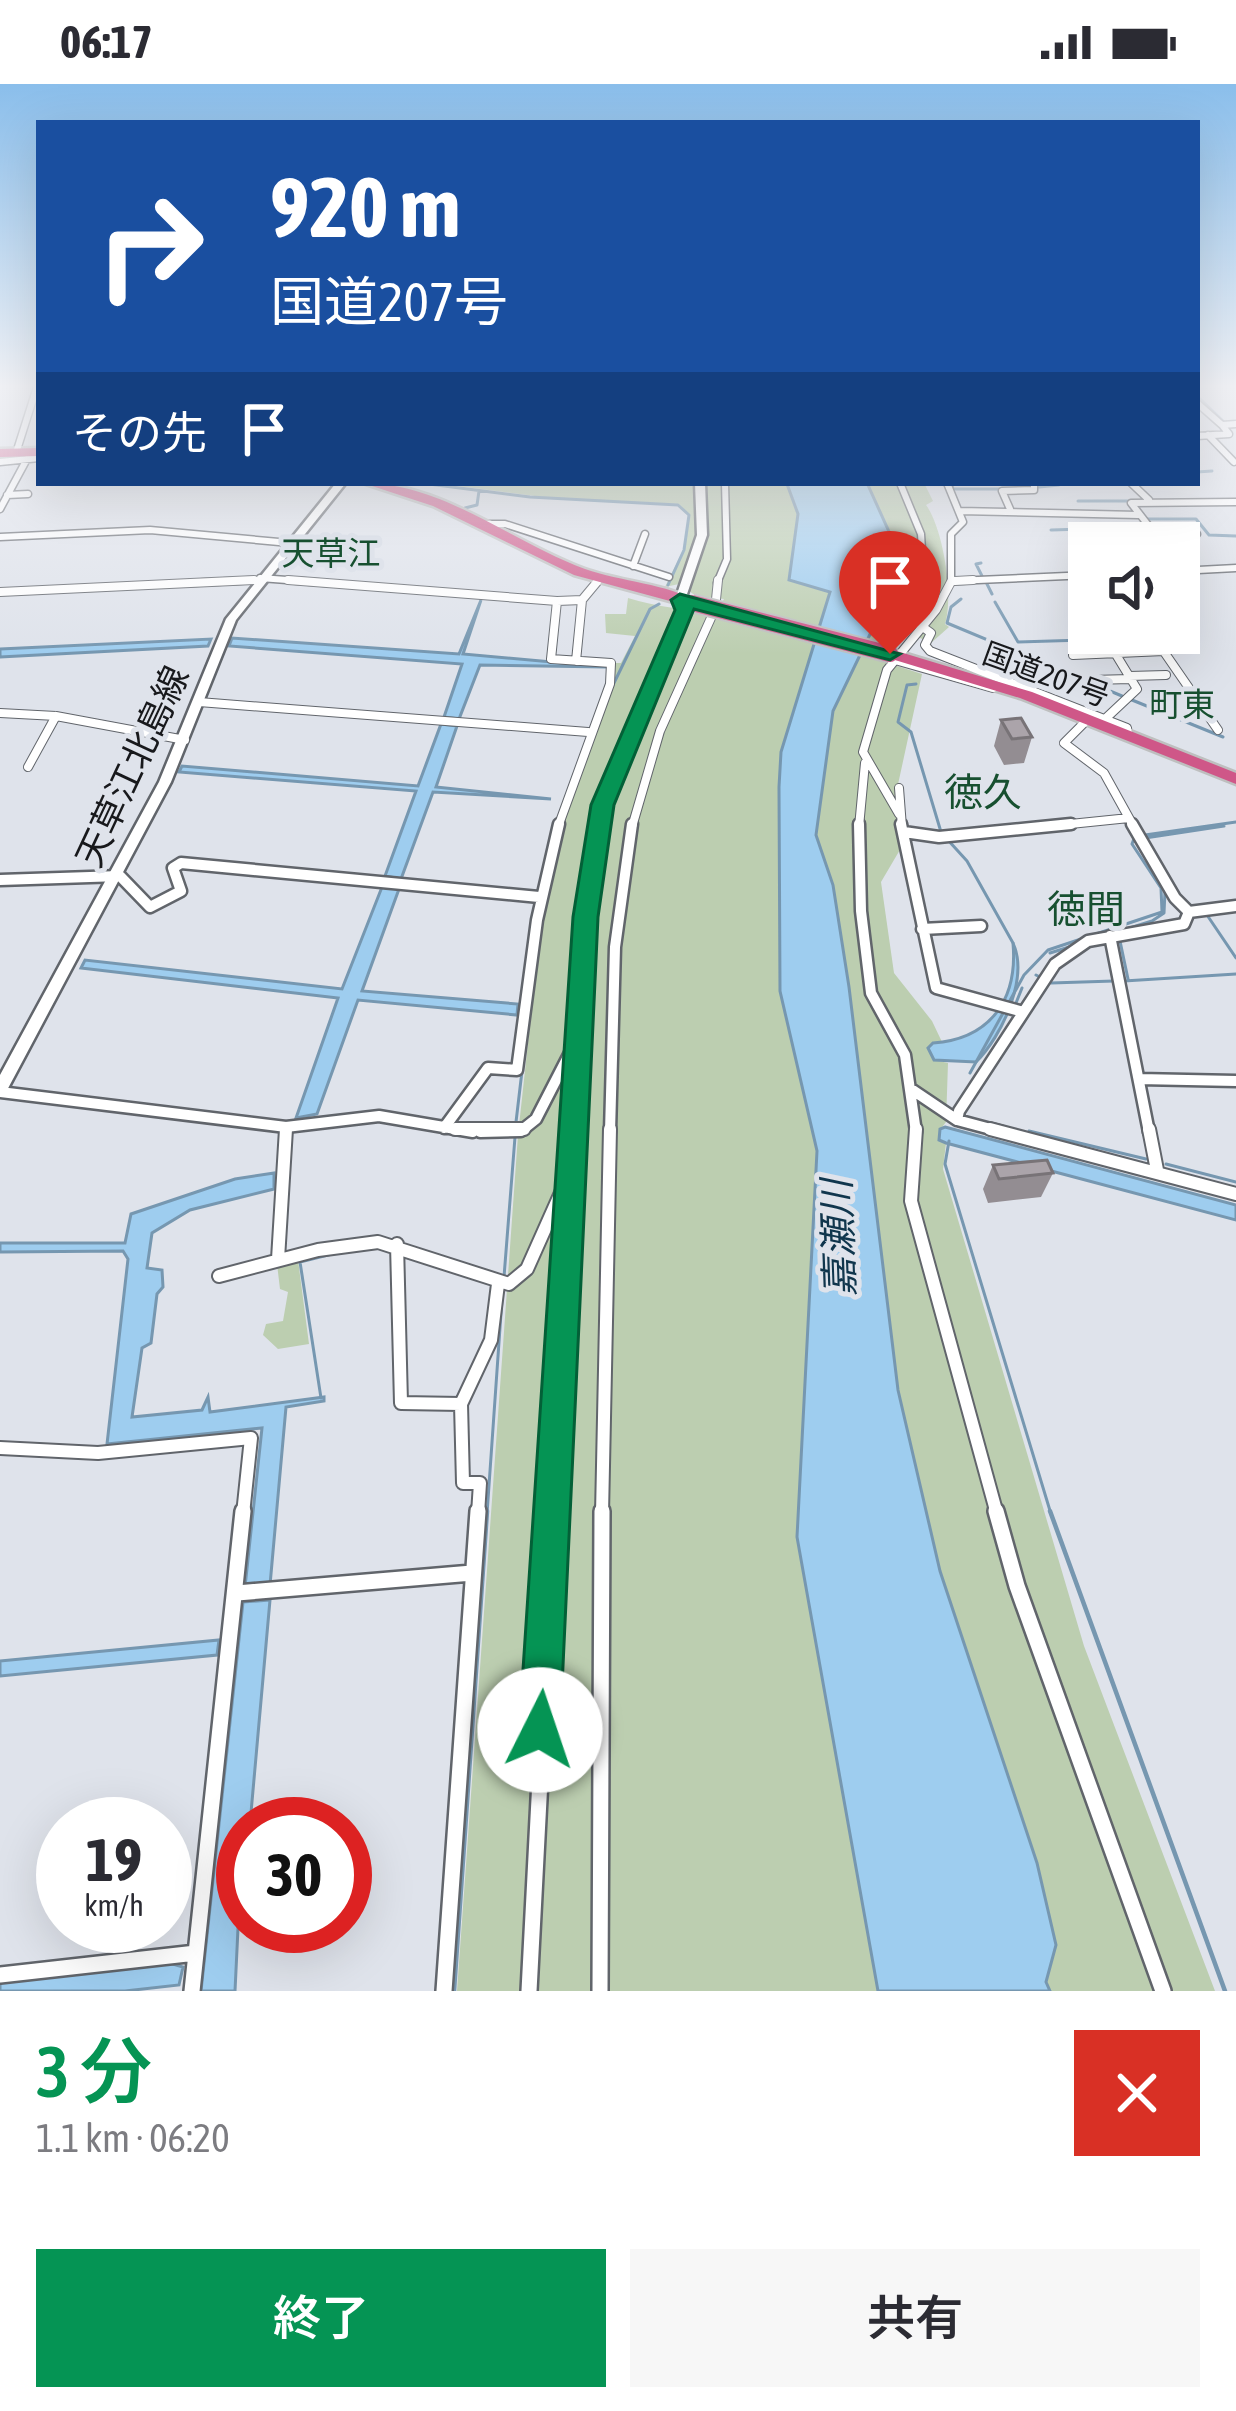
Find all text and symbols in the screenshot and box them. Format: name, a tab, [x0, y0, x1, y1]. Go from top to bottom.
text: 06:17	[60, 16, 153, 68]
text: 920 m	[270, 159, 460, 255]
icon: right	[72, 168, 228, 324]
text: 国道207号	[270, 271, 508, 332]
icon: arrive	[231, 396, 297, 462]
text: その先	[72, 407, 207, 459]
map controls	[1068, 522, 1200, 654]
button: sound	[1068, 522, 1200, 654]
pin	[839, 531, 941, 654]
district label: 天草江	[282, 534, 381, 572]
icon: arrive	[857, 549, 923, 615]
street label: 国道207号	[978, 635, 1114, 713]
street label: 天草江北島線	[67, 659, 197, 873]
district label: 町東	[1149, 685, 1215, 723]
district label: 徳久	[944, 770, 1022, 814]
district label: 徳間	[1047, 887, 1125, 931]
water label: 嘉瀬川	[814, 1175, 862, 1297]
position arrow	[477, 1667, 603, 1793]
speed limit sign: 30	[216, 1797, 372, 1953]
text: 19	[86, 1825, 142, 1894]
text: km/h	[84, 1888, 144, 1922]
text: 3 分	[36, 2030, 152, 2112]
button: close	[1074, 2030, 1200, 2156]
text: 1.1 km · 06:20	[36, 2116, 229, 2160]
button: 終了	[36, 2249, 606, 2387]
button: 共有	[630, 2249, 1200, 2387]

